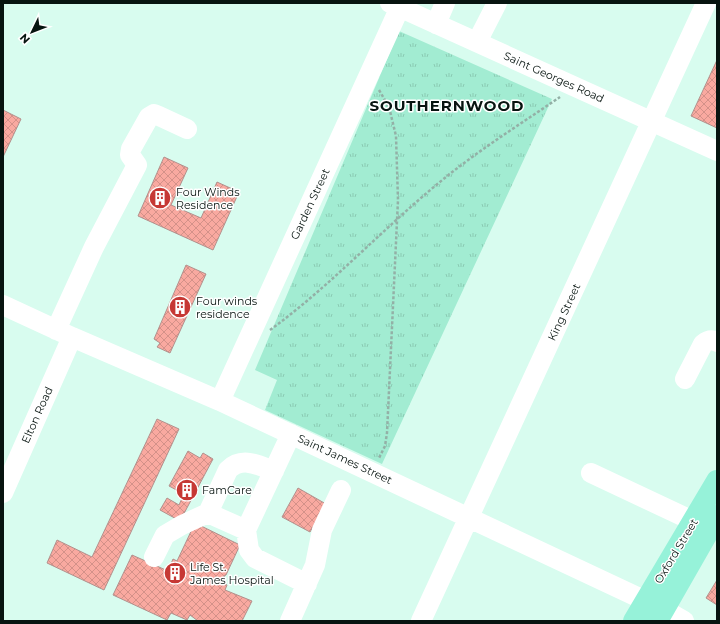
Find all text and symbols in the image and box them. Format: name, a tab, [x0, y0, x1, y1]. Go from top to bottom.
north arrow	[12, 12, 52, 52]
text: N	[17, 31, 33, 47]
street label: Saint Georges Road	[502, 49, 606, 105]
district label: SOUTHERNWOOD	[369, 96, 525, 115]
street label: Garden Street	[287, 166, 333, 242]
building icon: Four Winds Residence	[147, 185, 173, 211]
place label: Four Winds Residence	[176, 185, 240, 212]
street label: King Street	[545, 281, 584, 343]
building icon: Four winds residence	[167, 294, 193, 320]
place label: Four winds residence	[196, 294, 258, 321]
street label: Elton Road	[18, 385, 56, 445]
street label: Saint James Street	[295, 431, 395, 487]
building icon: FamCare	[174, 477, 200, 503]
place label: FamCare	[202, 483, 252, 497]
street label: Oxford Street	[651, 516, 701, 586]
building icon: Life St. James Hospital	[162, 560, 188, 586]
place label: Life St. James Hospital	[189, 560, 274, 587]

